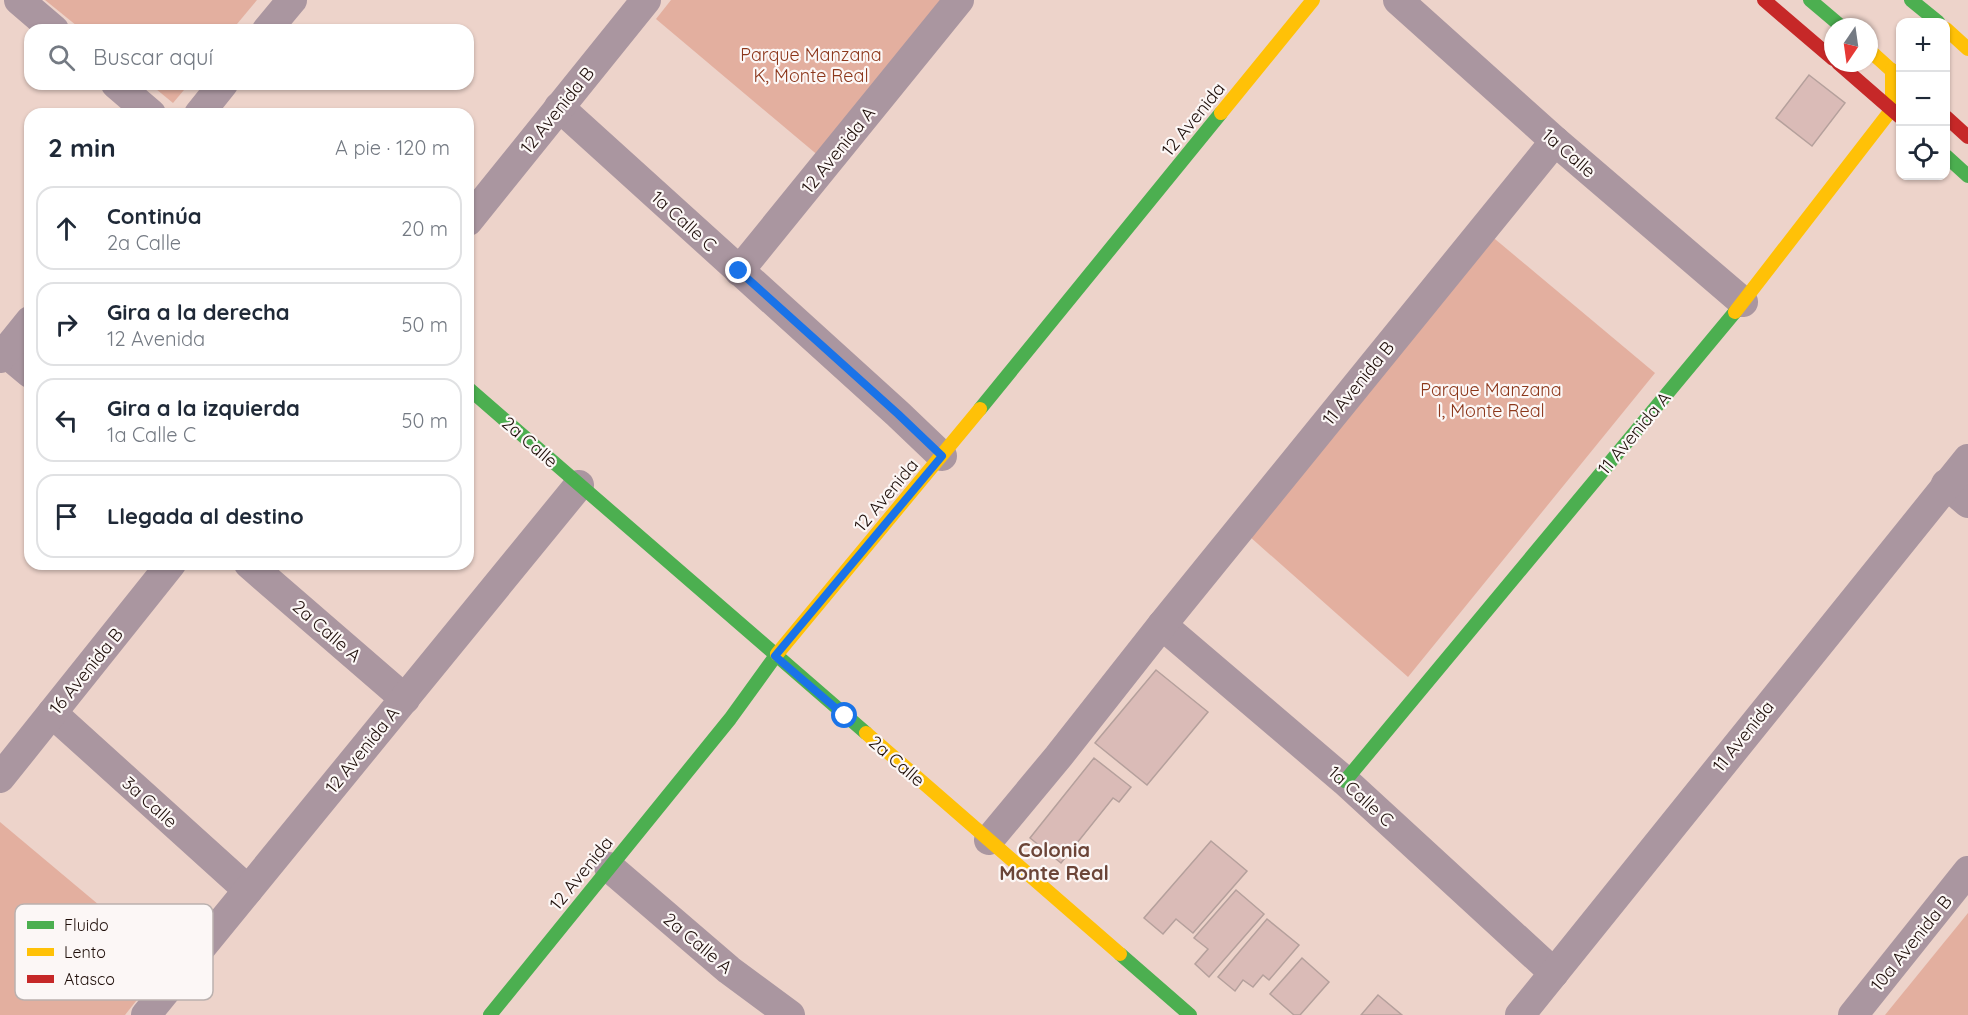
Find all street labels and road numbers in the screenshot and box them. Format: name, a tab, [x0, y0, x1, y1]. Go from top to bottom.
street label: 12 Avenida B	[515, 62, 599, 158]
street label: 12 Avenida	[1156, 77, 1230, 161]
street label: 12 Avenida A	[796, 102, 880, 198]
street label: 1a Calle	[1538, 124, 1600, 182]
street label: 1a Calle C	[647, 186, 722, 256]
street label: 11 Avenida B	[1317, 336, 1399, 430]
street label: 11 Avenida A	[1593, 386, 1676, 479]
street label: 2a Calle	[497, 411, 563, 473]
street label: 12 Avenida	[849, 454, 923, 536]
street label: 2a Calle A	[288, 595, 366, 667]
street label: 16 Avenida B	[44, 623, 128, 719]
street label: 11 Avenida	[1707, 696, 1779, 776]
street label: 12 Avenida A	[320, 702, 404, 798]
street label: 2a Calle	[864, 730, 930, 792]
street label: 1a Calle C	[1324, 761, 1399, 831]
street label: 3a Calle	[118, 771, 182, 833]
street label: 12 Avenida	[544, 831, 618, 915]
street label: 10a Avenida B	[1865, 890, 1957, 996]
street label: 2a Calle A	[659, 907, 738, 979]

